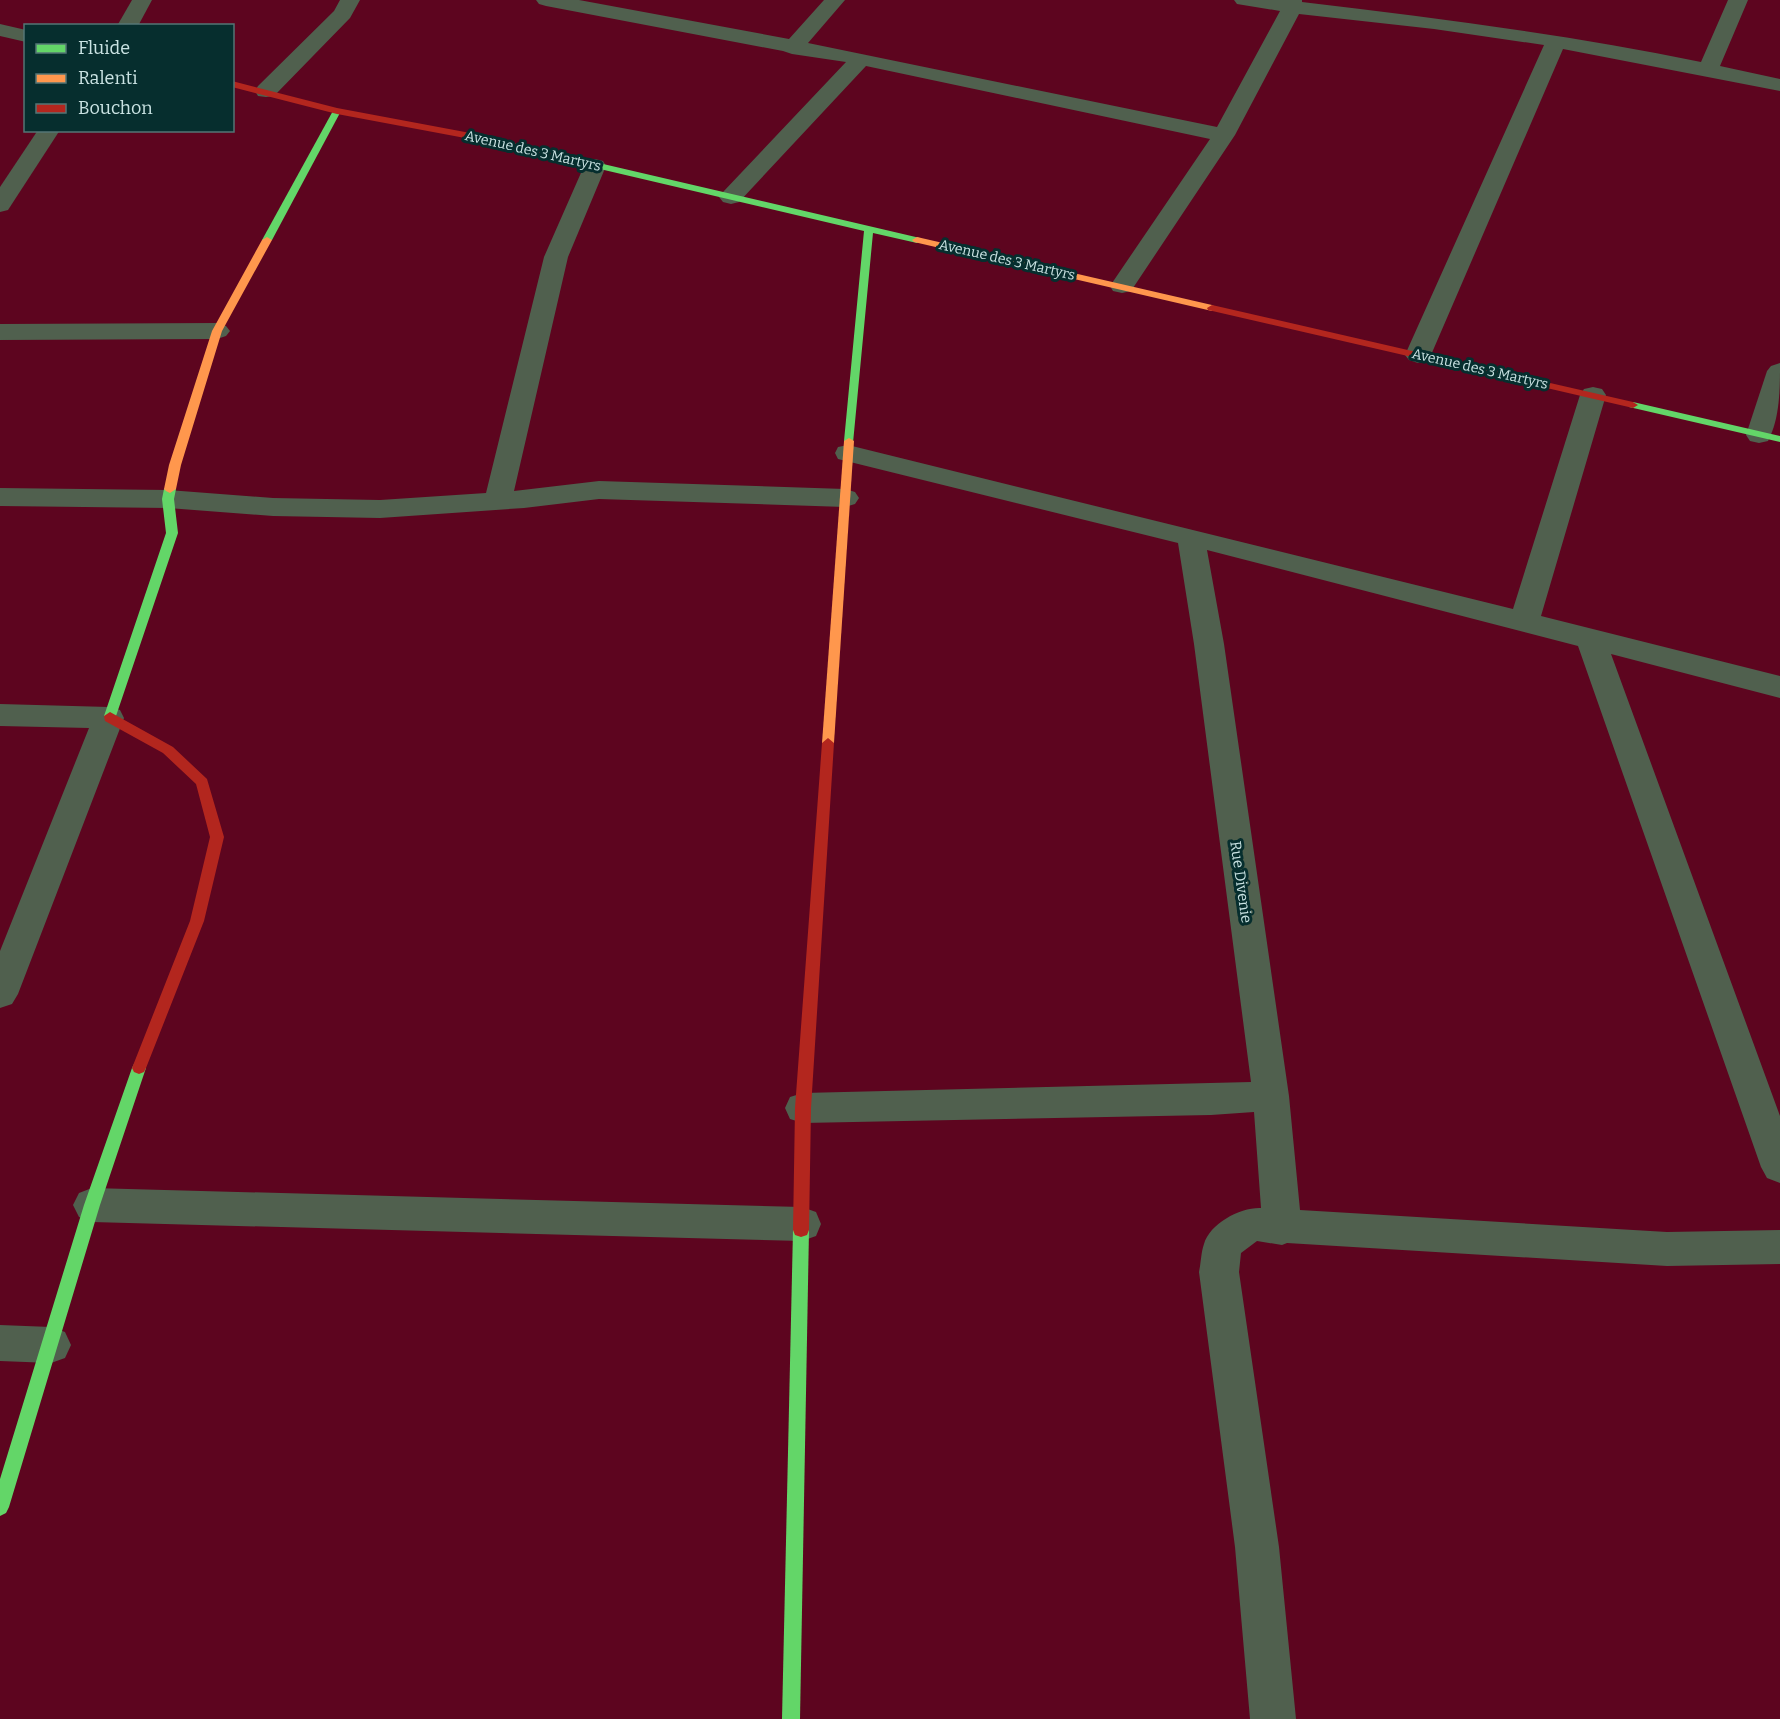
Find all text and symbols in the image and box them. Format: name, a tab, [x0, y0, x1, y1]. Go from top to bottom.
legend	[24, 24, 234, 132]
text: Fluide	[78, 37, 130, 59]
text: Ralenti	[78, 67, 138, 89]
text: Bouchon	[78, 97, 153, 119]
street label: Avenue des 3 Martyrs	[463, 127, 603, 175]
street label: Avenue des 3 Martyrs	[937, 236, 1077, 284]
street label: Avenue des 3 Martyrs	[1410, 345, 1550, 393]
street label: Rue Divenie	[1226, 840, 1256, 924]

